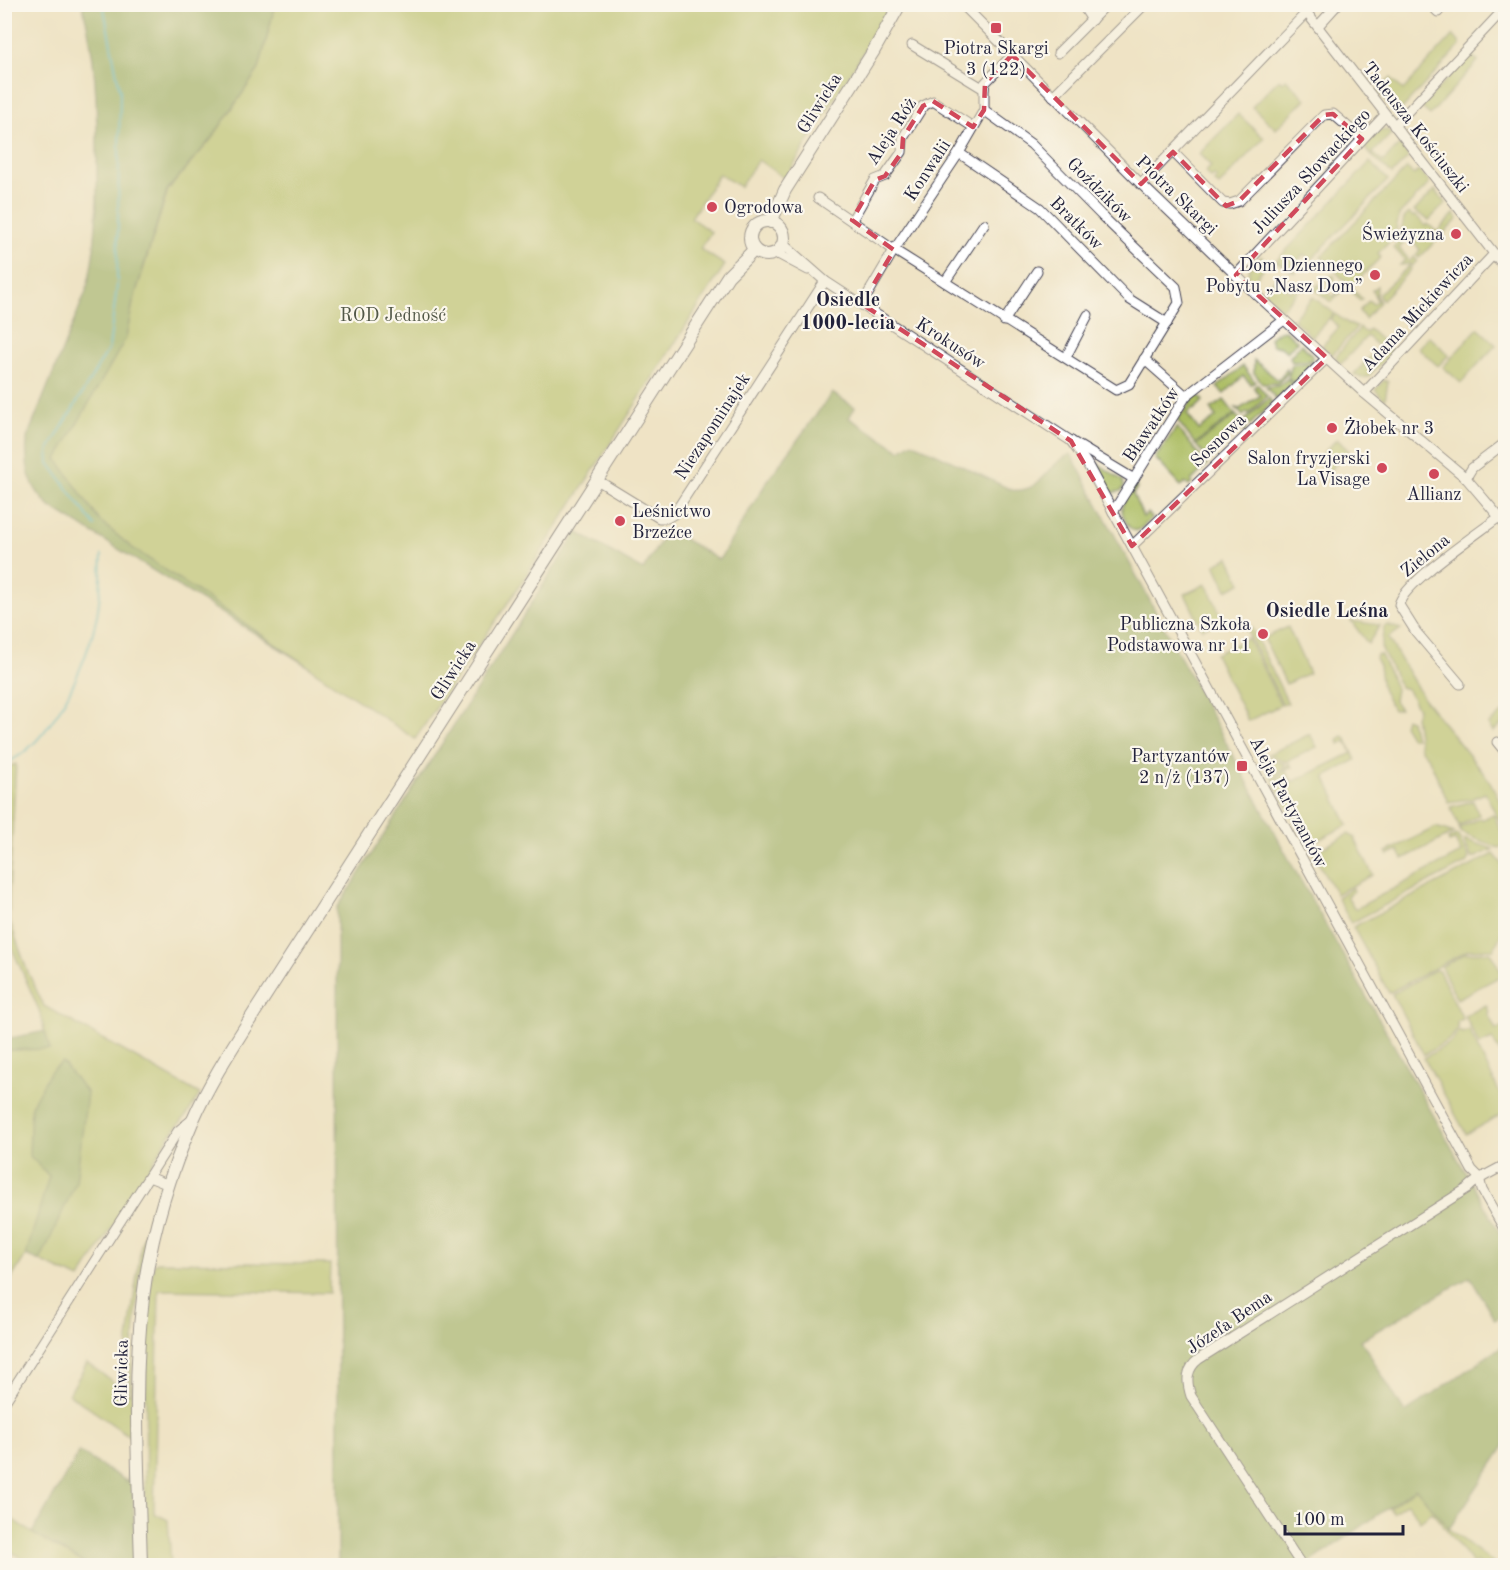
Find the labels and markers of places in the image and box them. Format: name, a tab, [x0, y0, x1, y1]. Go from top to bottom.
marker: Piotra Skargi 3 (122)	[989, 21, 1003, 35]
place label: Piotra Skargi 3 (122)	[943, 40, 1049, 79]
place label: Ogrodowa	[724, 199, 803, 217]
marker: Ogrodowa	[705, 200, 719, 214]
place label: Świeżyzna	[1362, 221, 1444, 244]
marker: Świeżyzna	[1449, 227, 1463, 241]
place label: Dom Dziennego Pobytu „Nasz Dom”	[1206, 257, 1363, 296]
marker: Dom Dziennego Pobytu „Nasz Dom”	[1368, 268, 1382, 282]
place label: Żłobek nr 3	[1344, 417, 1434, 438]
marker: Żłobek nr 3	[1325, 421, 1339, 435]
place label: Salon fryzjerski LaVisage	[1247, 450, 1370, 489]
marker: Salon fryzjerski LaVisage	[1375, 461, 1389, 475]
marker: Allianz	[1427, 467, 1441, 481]
place label: Allianz	[1407, 486, 1461, 504]
place label: Leśnictwo Brzeźce	[632, 503, 711, 542]
marker: Leśnictwo Brzeźce	[613, 514, 627, 528]
place label: Publiczna Szkoła Podstawowa nr 11	[1107, 616, 1251, 655]
marker: Publiczna Szkoła Podstawowa nr 11	[1256, 627, 1270, 641]
place label: Partyzantów 2 n/ż (137)	[1131, 748, 1230, 787]
marker: Partyzantów 2 n/ż (137)	[1235, 759, 1249, 773]

